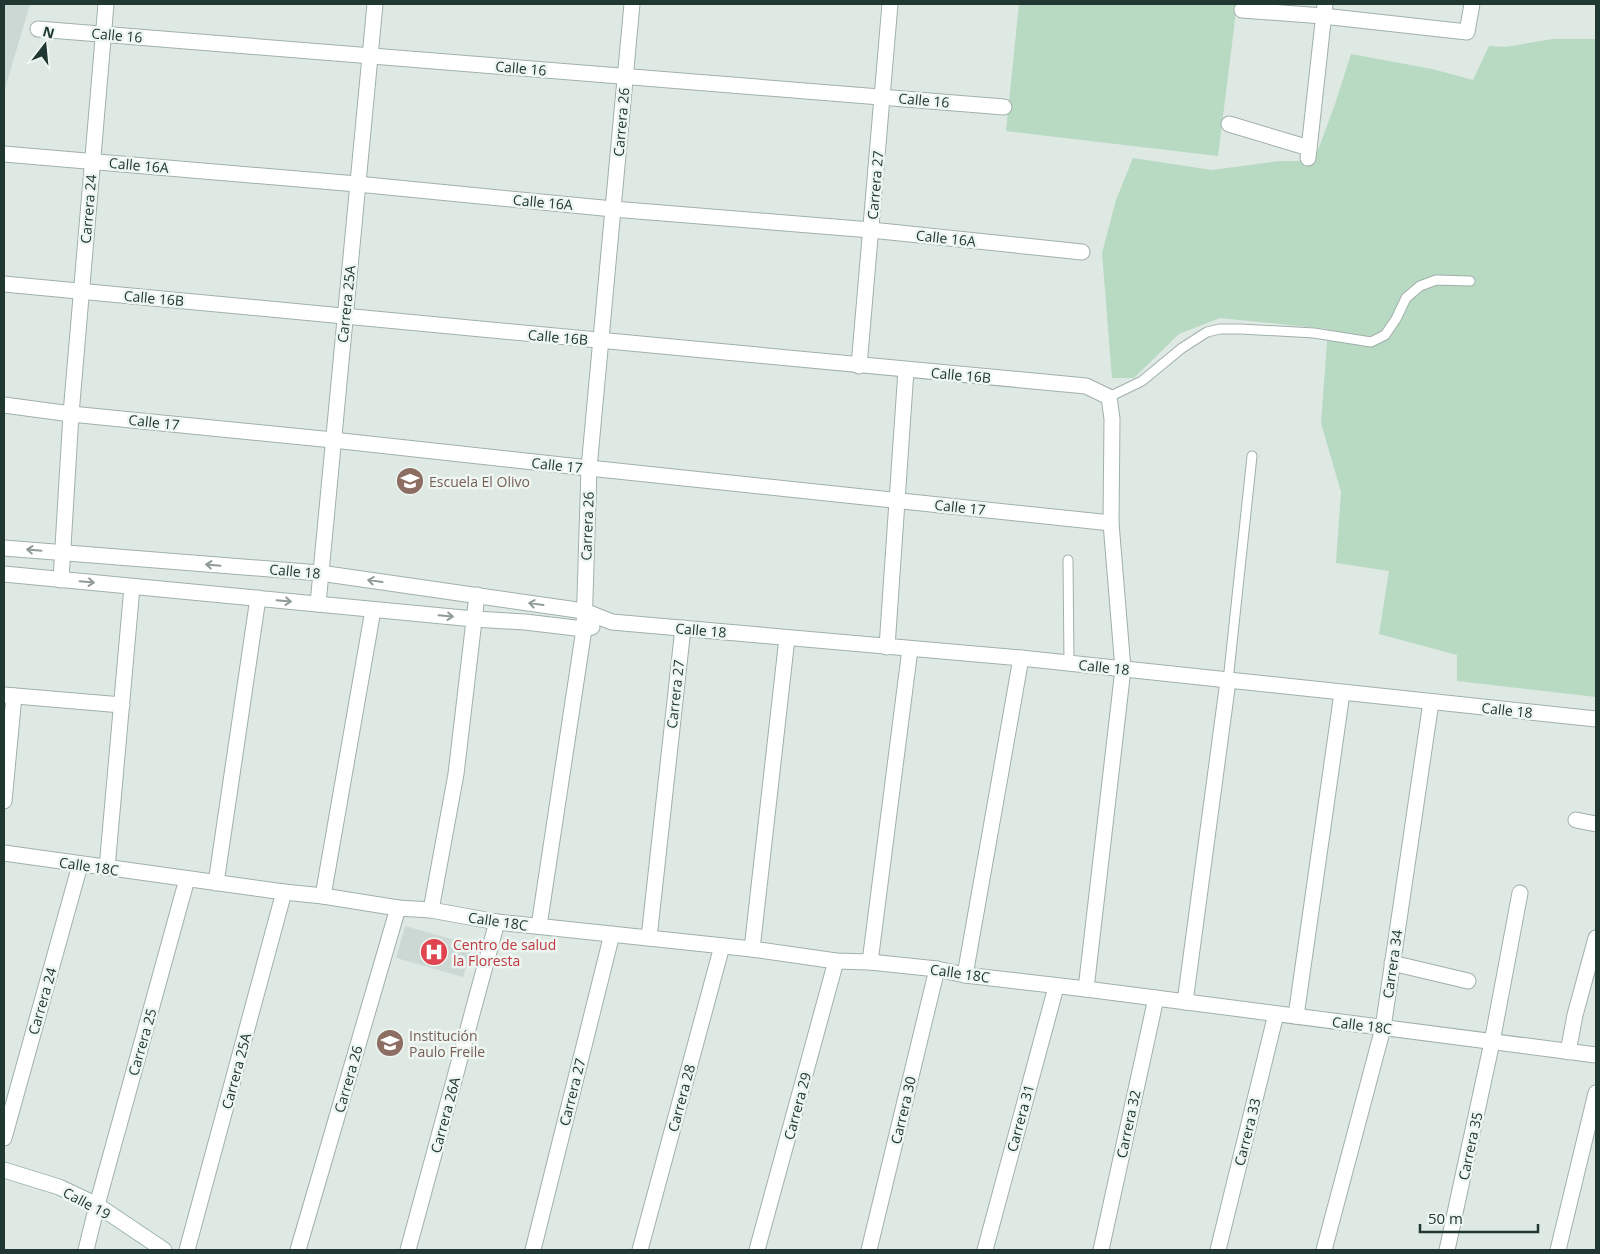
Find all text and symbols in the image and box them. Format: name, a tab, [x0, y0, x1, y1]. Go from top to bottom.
north arrow	[20, 20, 70, 70]
text: N	[41, 21, 57, 43]
street label: Calle 16	[91, 23, 143, 47]
street label: Calle 16	[495, 56, 547, 80]
street label: Carrera 26	[609, 87, 633, 157]
street label: Calle 16	[898, 88, 950, 112]
street label: Carrera 27	[863, 150, 887, 220]
street label: Calle 16A	[108, 153, 170, 177]
street label: Carrera 24	[76, 174, 100, 244]
street label: Calle 16A	[512, 190, 574, 214]
street label: Calle 16A	[915, 225, 977, 251]
street label: Carrera 25A	[332, 264, 360, 344]
street label: Calle 16B	[123, 286, 185, 310]
street label: Calle 16B	[527, 325, 589, 349]
street label: Calle 16B	[930, 363, 992, 387]
street label: Calle 17	[128, 410, 180, 434]
street label: Calle 17	[531, 453, 583, 477]
school or university icon: Escuela El Olivo	[395, 466, 425, 496]
place label: Escuela El Olivo	[429, 472, 530, 491]
street label: Carrera 26	[576, 491, 598, 561]
street label: Calle 17	[934, 495, 986, 519]
one-way arrow	[26, 546, 42, 555]
street label: Calle 18	[269, 559, 321, 583]
one-way arrow	[206, 560, 222, 569]
one-way arrow	[367, 575, 383, 585]
one-way arrow	[79, 578, 95, 587]
one-way arrow	[275, 596, 291, 606]
one-way arrow	[528, 599, 544, 609]
one-way arrow	[437, 612, 453, 621]
street label: Calle 18	[675, 618, 727, 642]
street label: Calle 18	[1078, 655, 1130, 679]
street label: Carrera 27	[662, 659, 688, 729]
street label: Calle 18	[1481, 698, 1533, 722]
street label: Calle 18C	[58, 852, 120, 880]
street label: Calle 18C	[467, 907, 529, 935]
street label: Carrera 34	[1378, 928, 1406, 1000]
place label: Centro de salud la Floresta	[453, 935, 556, 970]
hospital icon: Centro de salud la Floresta	[419, 937, 449, 967]
street label: Calle 18C	[929, 959, 991, 987]
street label: Carrera 24	[23, 965, 61, 1037]
street label: Carrera 25	[123, 1006, 161, 1078]
street label: Calle 18C	[1331, 1012, 1393, 1038]
place label: Institución Paulo Freile	[409, 1026, 485, 1061]
school or university icon: Institución Paulo Freile	[375, 1028, 405, 1058]
street label: Carrera 25A	[217, 1031, 255, 1111]
street label: Carrera 26	[329, 1043, 367, 1115]
street label: Carrera 27	[554, 1056, 590, 1128]
street label: Carrera 28	[663, 1062, 699, 1134]
street label: Carrera 29	[779, 1070, 815, 1142]
street label: Carrera 30	[886, 1074, 920, 1146]
street label: Carrera 26A	[426, 1075, 464, 1155]
street label: Carrera 31	[1002, 1082, 1038, 1154]
street label: Carrera 32	[1112, 1088, 1144, 1160]
street label: Carrera 33	[1229, 1096, 1265, 1168]
street label: Carrera 35	[1454, 1110, 1486, 1182]
street label: Calle 19	[60, 1183, 114, 1223]
scale bar	[1420, 1202, 1538, 1234]
text: 50 m	[1428, 1208, 1463, 1228]

